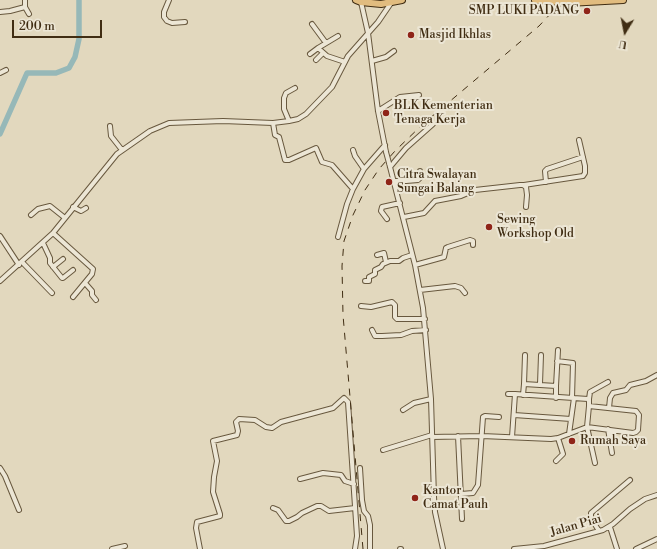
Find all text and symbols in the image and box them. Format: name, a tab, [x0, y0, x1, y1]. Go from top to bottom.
place label: SMP LUKI PADANG	[469, 4, 579, 18]
marker: SMP LUKI PADANG	[582, 6, 592, 16]
scale bar	[14, 12, 104, 38]
north arrow	[605, 12, 645, 52]
text: 200 m	[19, 19, 55, 34]
place label: Masjid Ikhlas	[419, 28, 491, 42]
marker: Masjid Ikhlas	[406, 30, 416, 40]
text: U	[618, 36, 628, 51]
place label: BLK Kementerian Tenaga Kerja	[394, 99, 493, 127]
marker: BLK Kementerian Tenaga Kerja	[381, 108, 391, 118]
place label: Citra Swalayan Sungai Balang	[397, 168, 477, 196]
marker: Citra Swalayan Sungai Balang	[384, 177, 394, 187]
place label: Sewing Workshop Old	[497, 213, 574, 241]
marker: Sewing Workshop Old	[484, 222, 494, 232]
place label: Rumah Saya	[580, 434, 646, 448]
marker: Rumah Saya	[567, 436, 577, 446]
place label: Kantor Camat Pauh	[423, 484, 488, 512]
marker: Kantor Camat Pauh	[410, 493, 420, 503]
street label: Jalan Piai	[549, 512, 603, 540]

